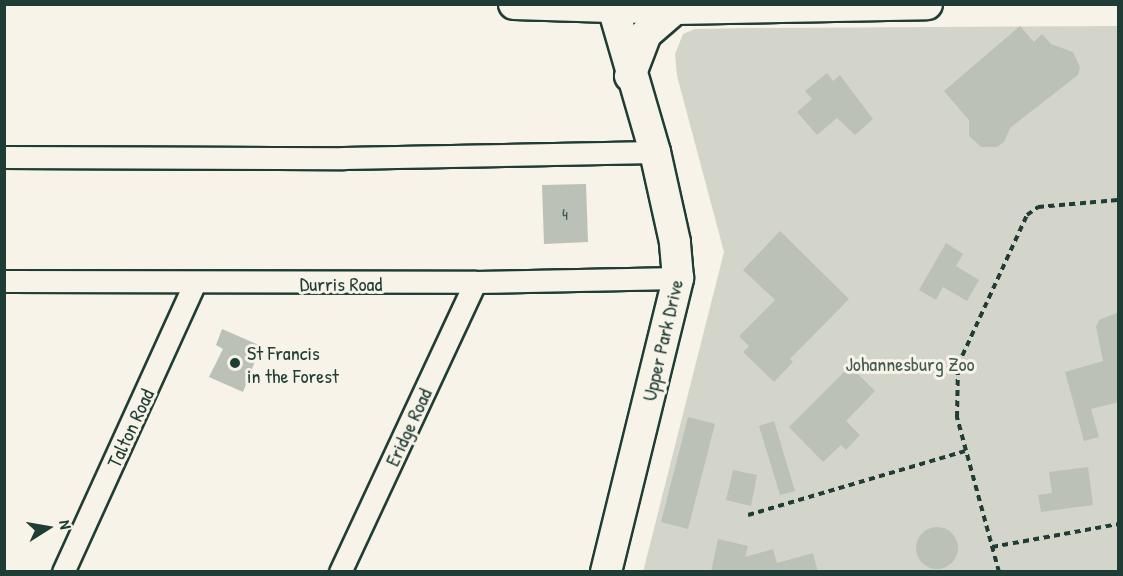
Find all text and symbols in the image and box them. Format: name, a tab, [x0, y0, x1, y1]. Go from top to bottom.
house number: 4	[562, 204, 568, 224]
street label: Durris Road	[300, 271, 382, 295]
street label: Upper Park Drive	[636, 277, 688, 403]
place label: St Francis in the Forest	[247, 340, 339, 387]
park label: Johannesburg Zoo	[845, 351, 975, 375]
marker: St Francis in the Forest	[228, 356, 242, 370]
street label: Eridge Road	[380, 384, 436, 470]
street label: Talton Road	[101, 385, 159, 471]
north arrow	[18, 498, 78, 558]
text: N	[54, 518, 77, 531]

